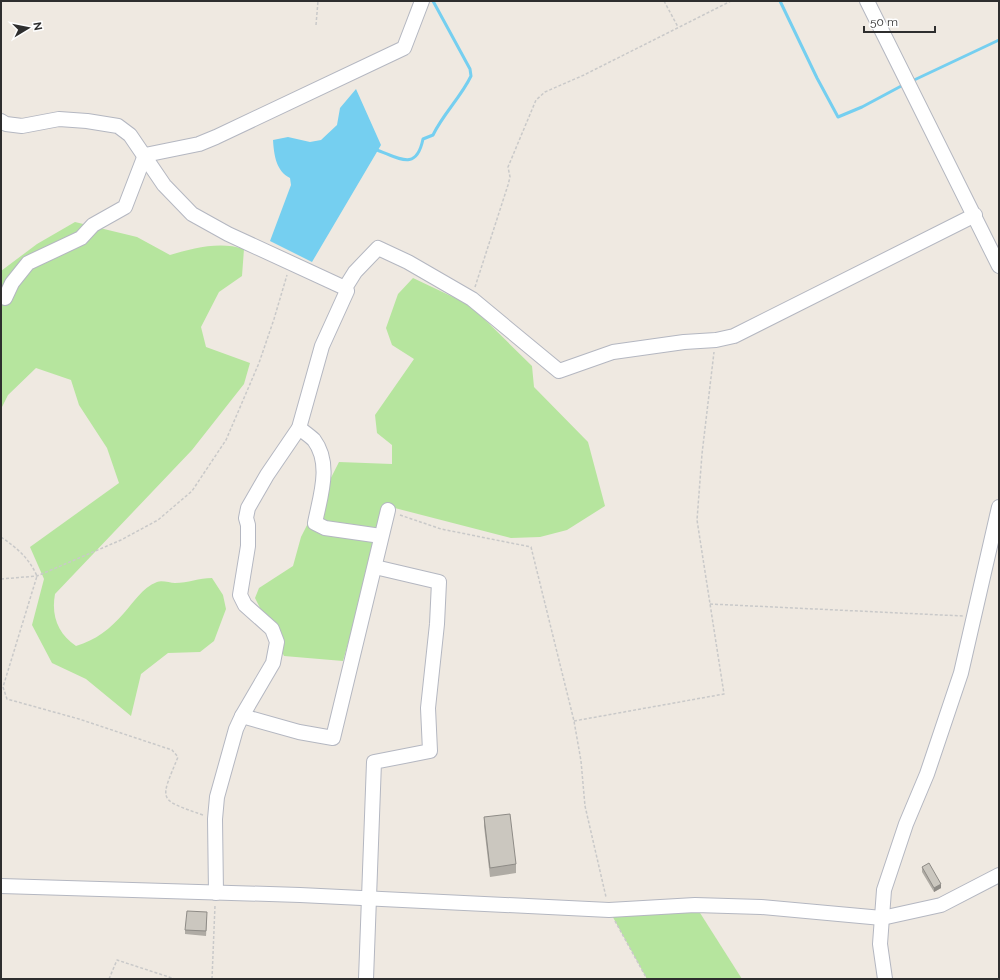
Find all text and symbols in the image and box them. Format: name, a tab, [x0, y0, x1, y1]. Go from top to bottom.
north arrow	[8, 8, 48, 48]
scale bar	[864, 8, 935, 34]
text: 50 m	[870, 15, 898, 29]
text: N	[30, 21, 44, 32]

